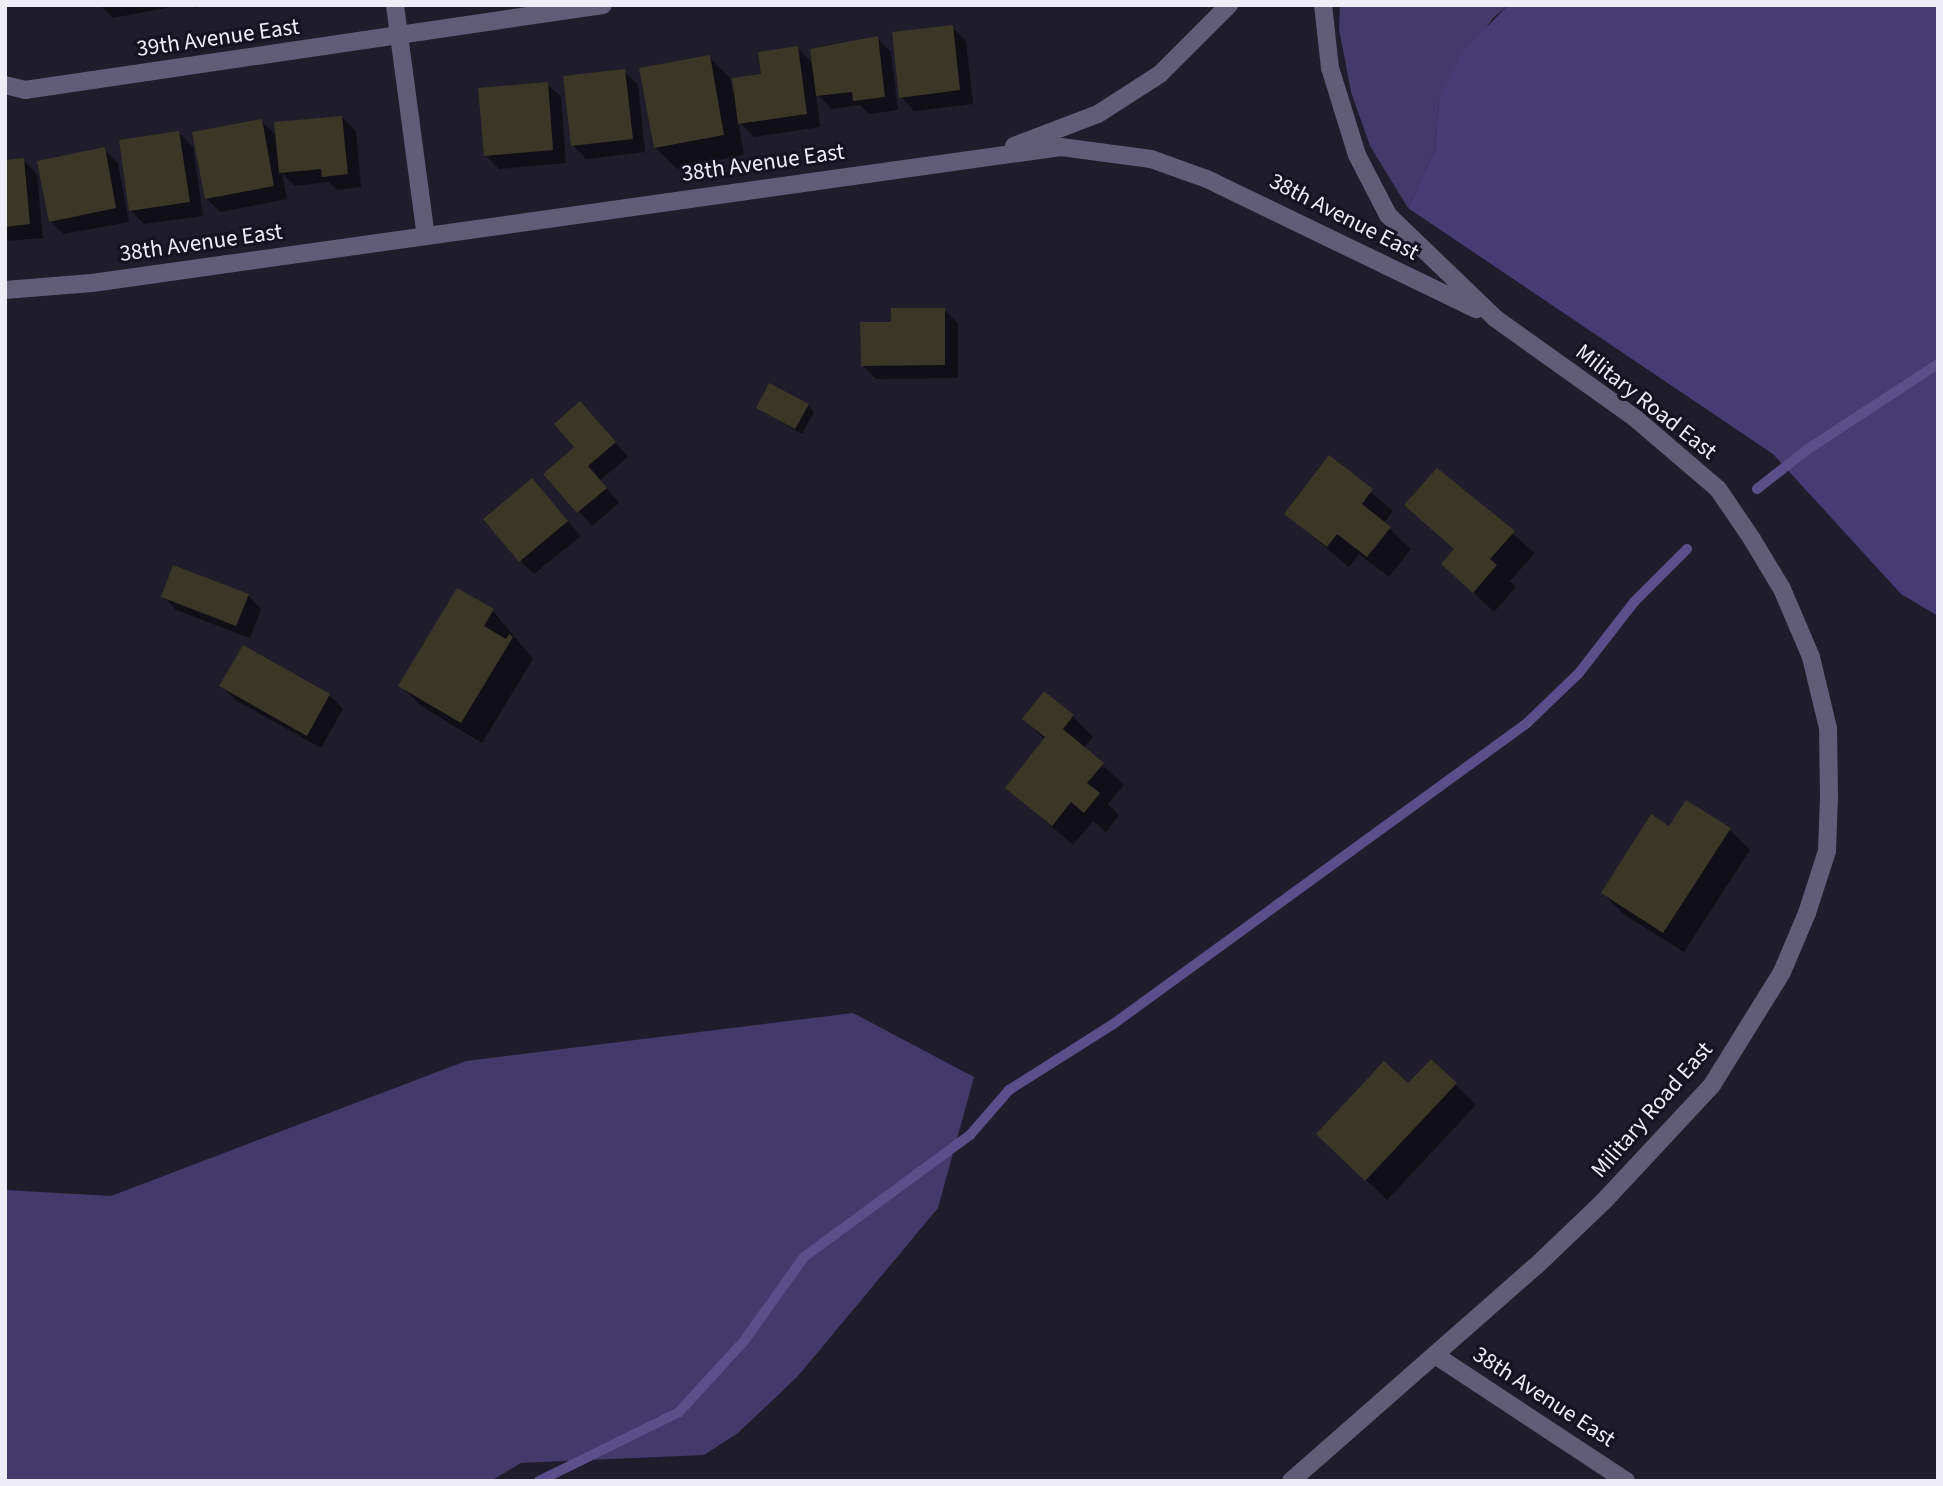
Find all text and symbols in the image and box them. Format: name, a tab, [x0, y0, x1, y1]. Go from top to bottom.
street label: 39th Avenue East	[135, 13, 301, 63]
street label: 38th Avenue East	[680, 138, 846, 188]
street label: 38th Avenue East	[1265, 168, 1423, 266]
street label: 38th Avenue East	[118, 218, 284, 268]
street label: Military Road East	[1570, 338, 1722, 466]
street label: Military Road East	[1585, 1036, 1719, 1184]
street label: 38th Avenue East	[1468, 1341, 1620, 1453]

